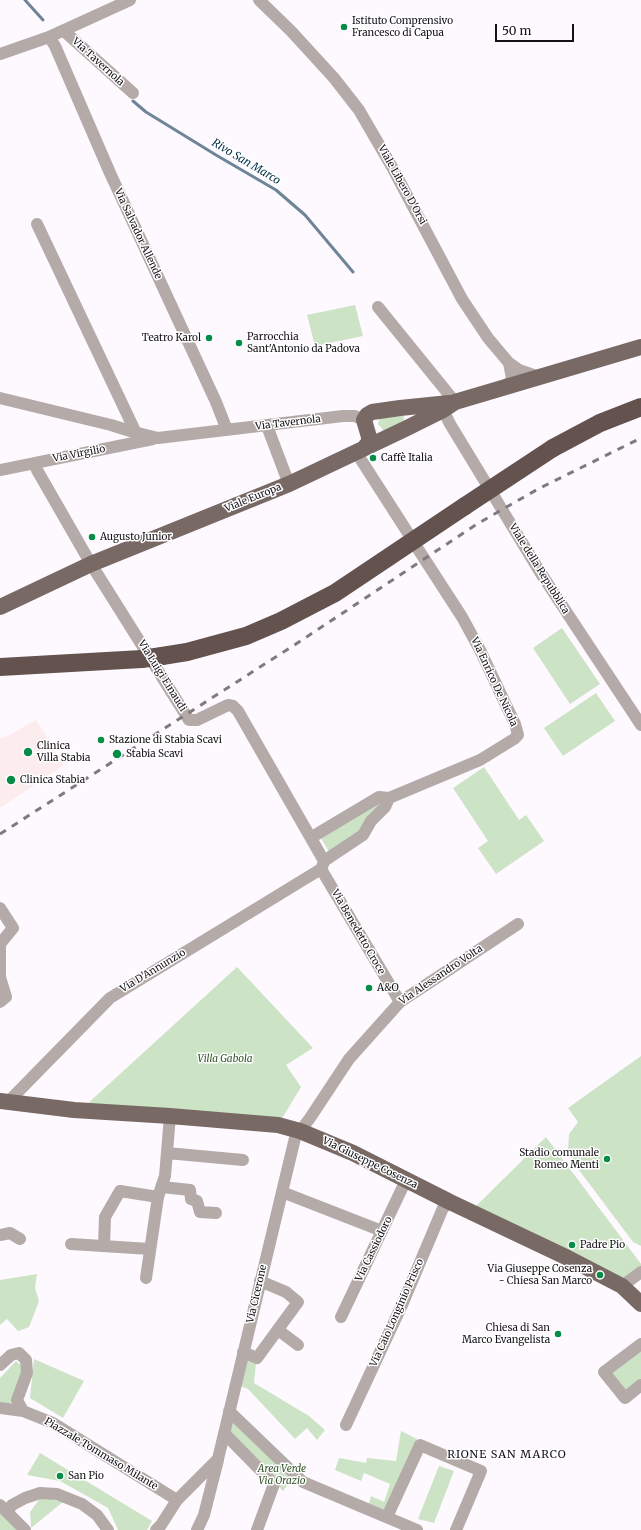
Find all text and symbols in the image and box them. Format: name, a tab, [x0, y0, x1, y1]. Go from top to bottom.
place label: Istituto Comprensivo Francesco di Capua	[352, 15, 453, 38]
scale bar	[497, 16, 576, 42]
marker: Istituto Comprensivo Francesco di Capua	[339, 22, 349, 32]
text: 50 m	[502, 23, 531, 38]
street label: Via Tavernola	[70, 36, 126, 88]
water label: Rivo San Marco	[209, 136, 283, 188]
street label: Viale Libero D'Orsi	[375, 143, 429, 227]
street label: Via Salvador Allende	[112, 187, 164, 281]
place label: Parrocchia Sant'Antonio da Padova	[247, 331, 360, 354]
place label: Teatro Karol	[142, 332, 201, 344]
marker: Teatro Karol	[204, 333, 214, 343]
marker: Parrocchia Sant'Antonio da Padova	[234, 338, 244, 348]
street label: Via Tavernola	[255, 413, 321, 433]
street label: Via Virgilio	[52, 443, 106, 465]
place label: Caffè Italia	[381, 452, 433, 464]
marker: Caffè Italia	[368, 453, 378, 463]
street label: Viale Europa	[223, 481, 283, 515]
street label: Viale della Repubblica	[506, 522, 572, 616]
place label: Augusto Junior	[100, 531, 172, 543]
marker: Augusto Junior	[87, 532, 97, 542]
street label: Via Enrico De Nicola	[468, 636, 520, 728]
street label: Via Luigi Einaudi	[135, 638, 189, 714]
place label: Stazione di Stabia Scavi	[109, 734, 222, 746]
marker: Stazione di Stabia Scavi	[96, 735, 106, 745]
place label: Clinica Villa Stabia	[37, 740, 90, 764]
marker: Clinica Villa Stabia	[22, 746, 34, 758]
marker: Stabia Scavi	[111, 748, 123, 760]
place label: Stabia Scavi	[126, 748, 183, 760]
marker: Clinica Stabia	[5, 774, 17, 786]
place label: Clinica Stabia	[20, 774, 85, 786]
street label: Via Benedetto Croce	[329, 887, 387, 977]
street label: Via Alessandro Volta	[397, 943, 485, 1007]
street label: Via D'Annunzio	[118, 947, 188, 995]
place label: A&O	[377, 982, 399, 994]
marker: A&O	[364, 983, 374, 993]
park label: Villa Gabola	[198, 1053, 252, 1065]
street label: Via Giuseppe Cosenza	[320, 1135, 420, 1191]
place label: Stadio comunale Romeo Menti	[519, 1147, 599, 1170]
marker: Stadio comunale Romeo Menti	[602, 1154, 612, 1164]
street label: Via Cassiodoro	[353, 1215, 395, 1283]
place label: Padre Pio	[580, 1239, 625, 1251]
marker: Padre Pio	[567, 1240, 577, 1250]
street label: Via Caio Longinio Prisco	[368, 1257, 426, 1369]
place label: Via Giuseppe Cosenza - Chiesa San Marco	[488, 1263, 592, 1286]
street label: Via Cicerone	[244, 1264, 270, 1324]
marker: Via Giuseppe Cosenza - Chiesa San Marco	[595, 1270, 605, 1280]
place label: Chiesa di San Marco Evangelista	[462, 1322, 550, 1346]
marker: Chiesa di San Marco Evangelista	[553, 1329, 563, 1339]
street label: Piazzale Tommaso Milante	[42, 1415, 160, 1493]
district label: RIONE SAN MARCO	[447, 1448, 567, 1462]
park label: Area Verde Via Orazio	[258, 1463, 306, 1486]
place label: San Pio	[68, 1470, 104, 1482]
marker: San Pio	[55, 1471, 65, 1481]

